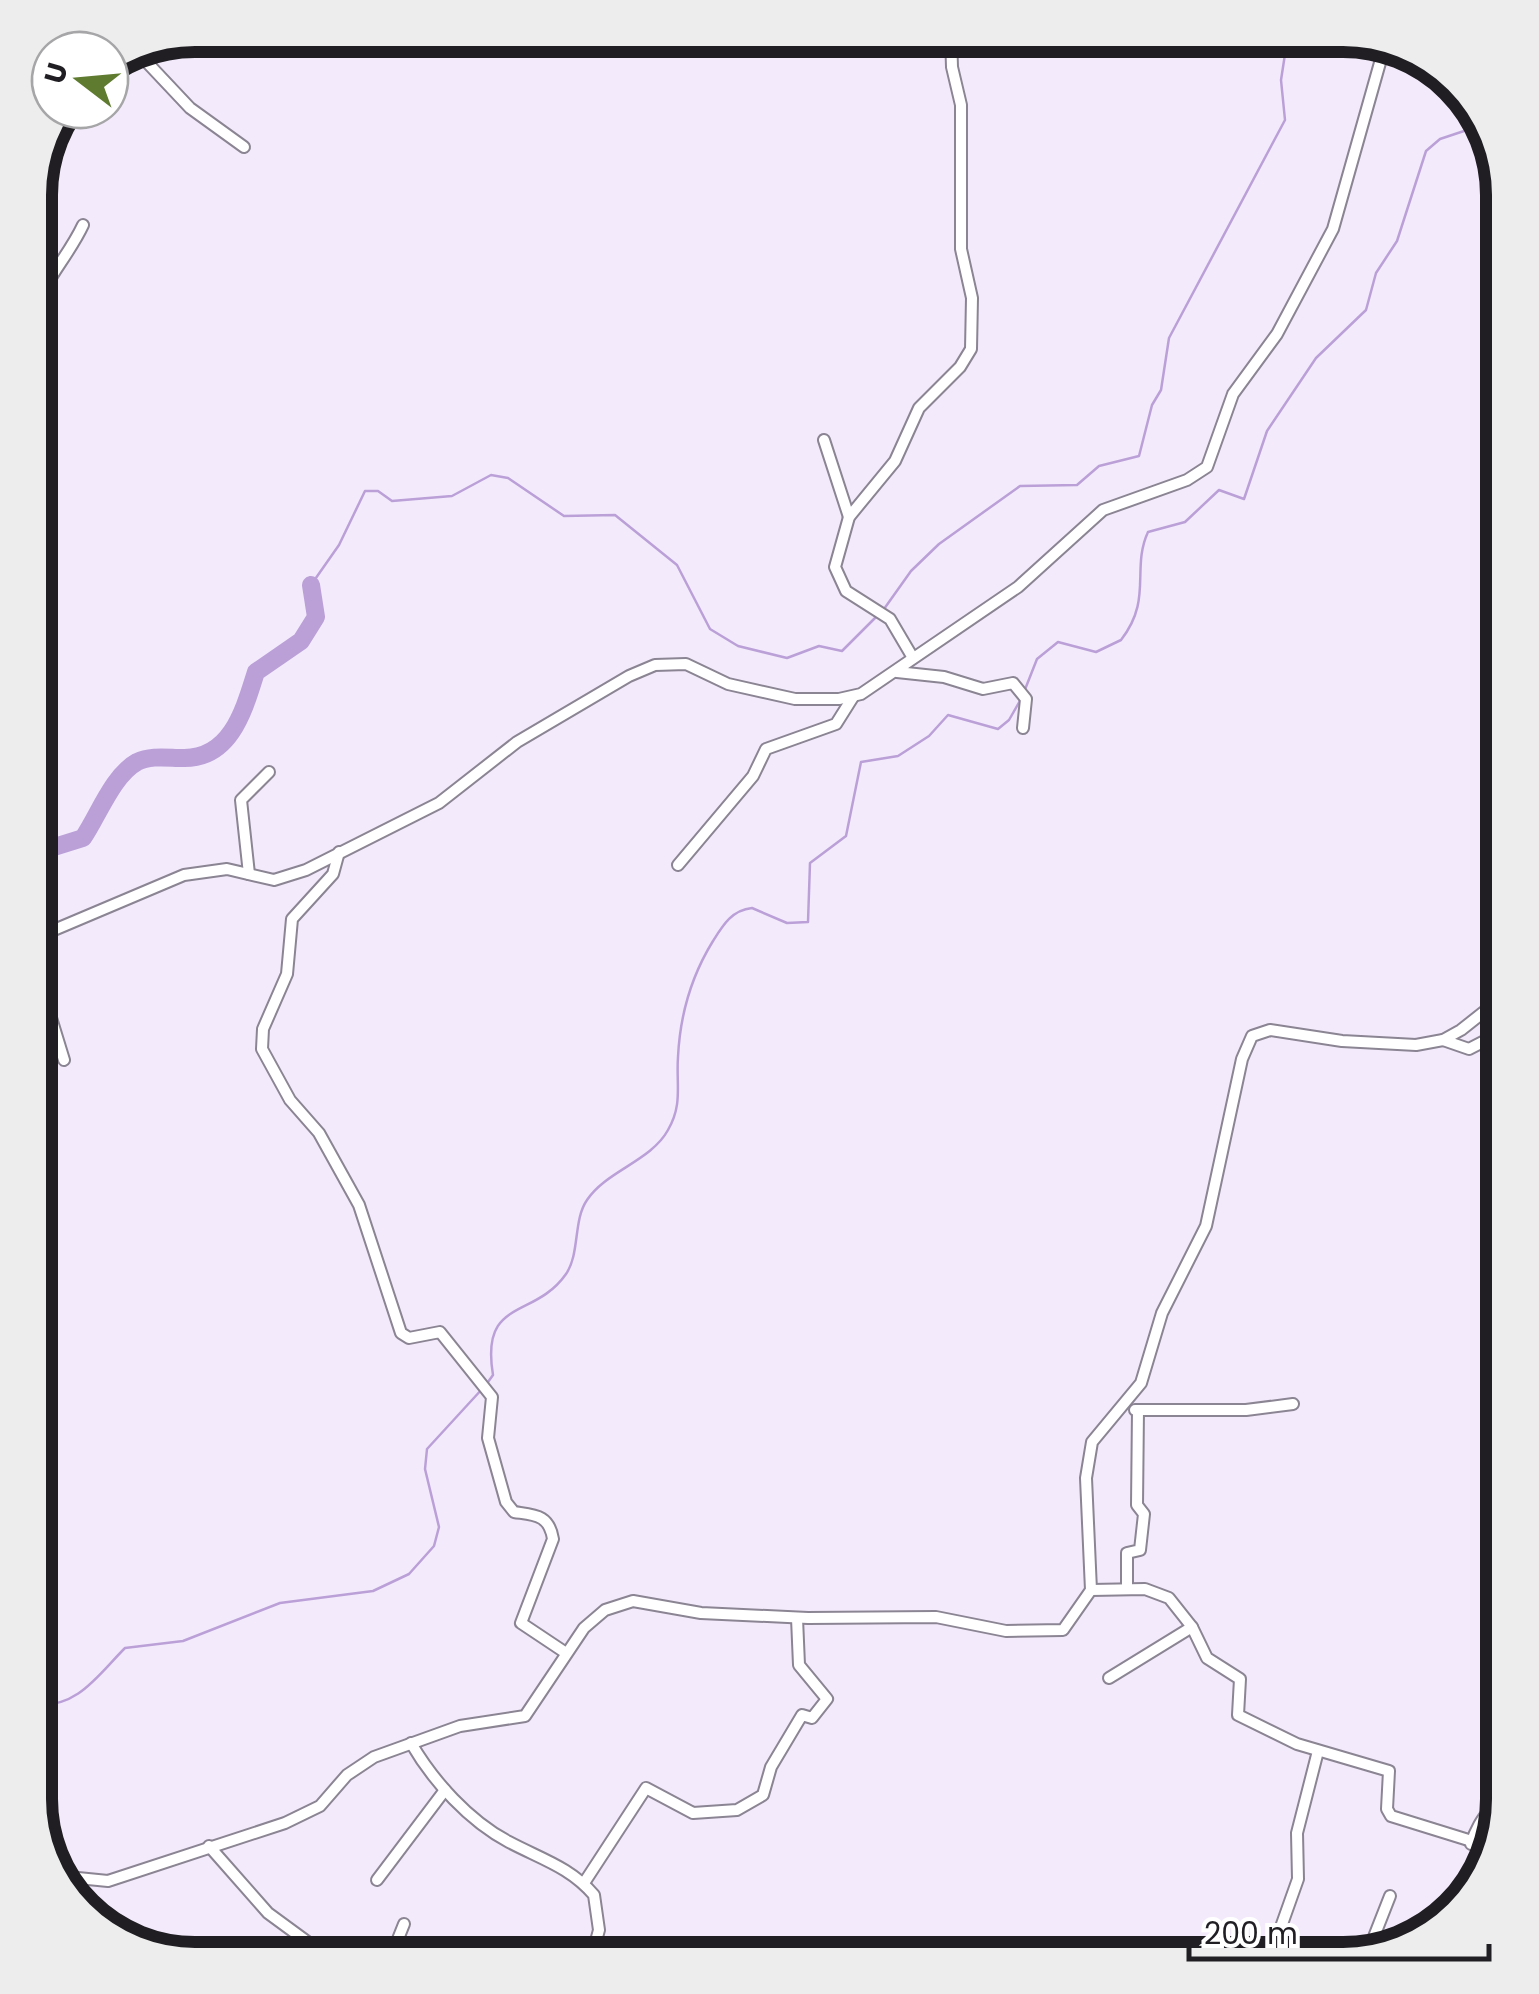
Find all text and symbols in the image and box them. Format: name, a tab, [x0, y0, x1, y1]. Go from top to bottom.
north arrow	[30, 30, 130, 130]
text: U	[35, 58, 78, 88]
scale bar	[1189, 1899, 1489, 1961]
text: 200 m	[1204, 1912, 1298, 1955]

